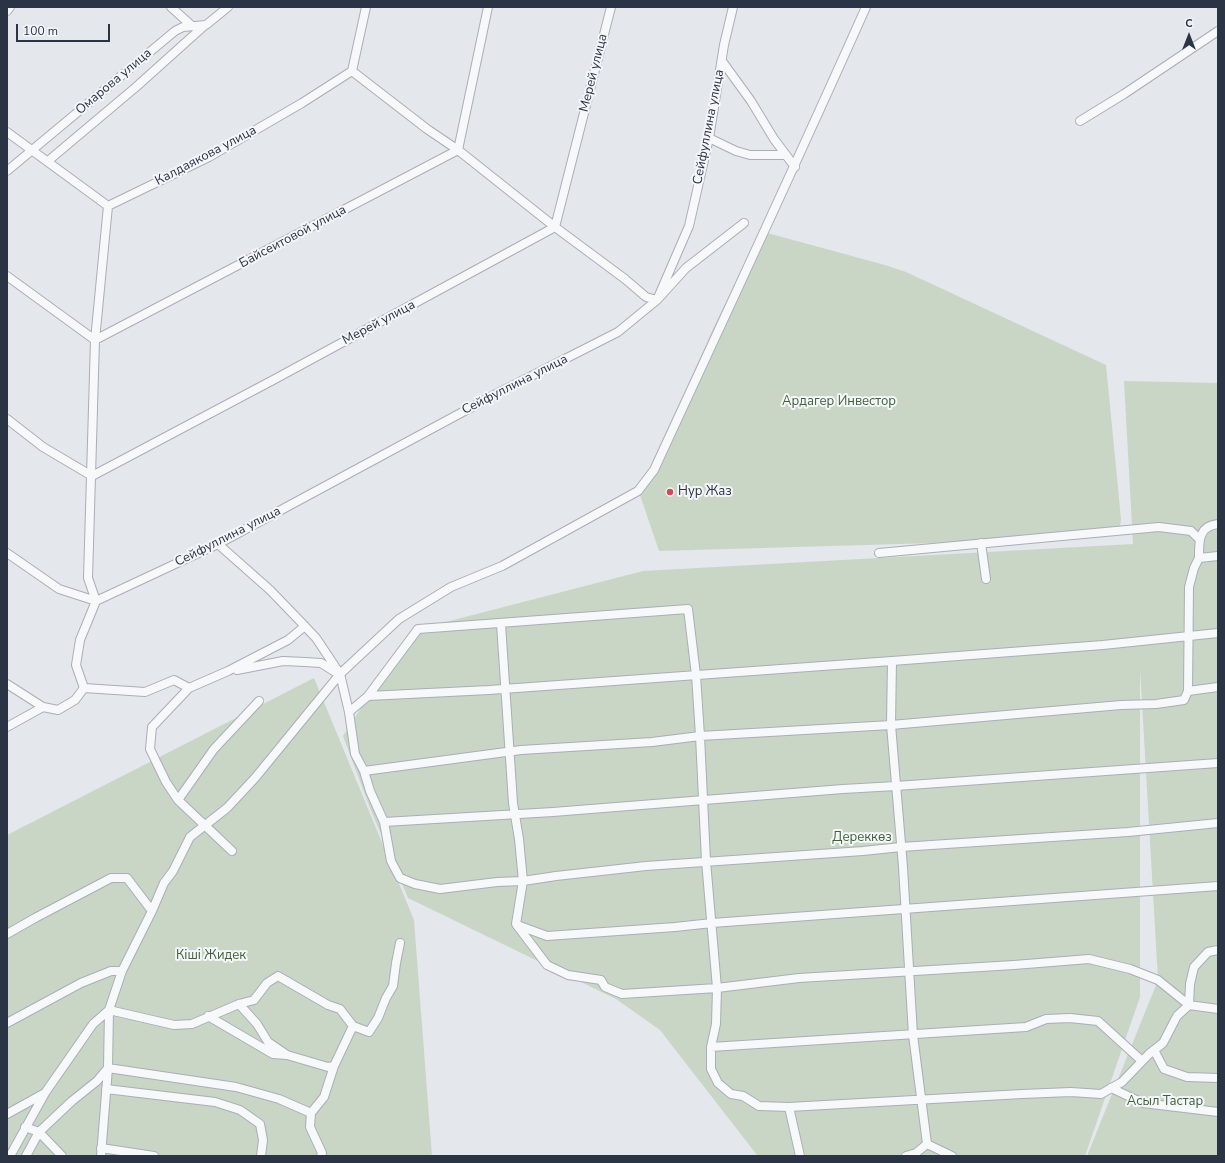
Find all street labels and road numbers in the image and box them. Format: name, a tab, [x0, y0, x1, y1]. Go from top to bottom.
street label: Мерей улица	[577, 32, 611, 114]
street label: Омарова улица	[73, 46, 155, 118]
street label: Сейфуллина улица	[690, 68, 728, 186]
street label: Калдаякова улица	[153, 123, 259, 189]
street label: Байсеитовой улица	[237, 202, 349, 272]
street label: Мерей улица	[340, 297, 418, 349]
street label: Сейфуллина улица	[459, 352, 571, 418]
street label: Сейфуллина улица	[172, 504, 284, 570]

